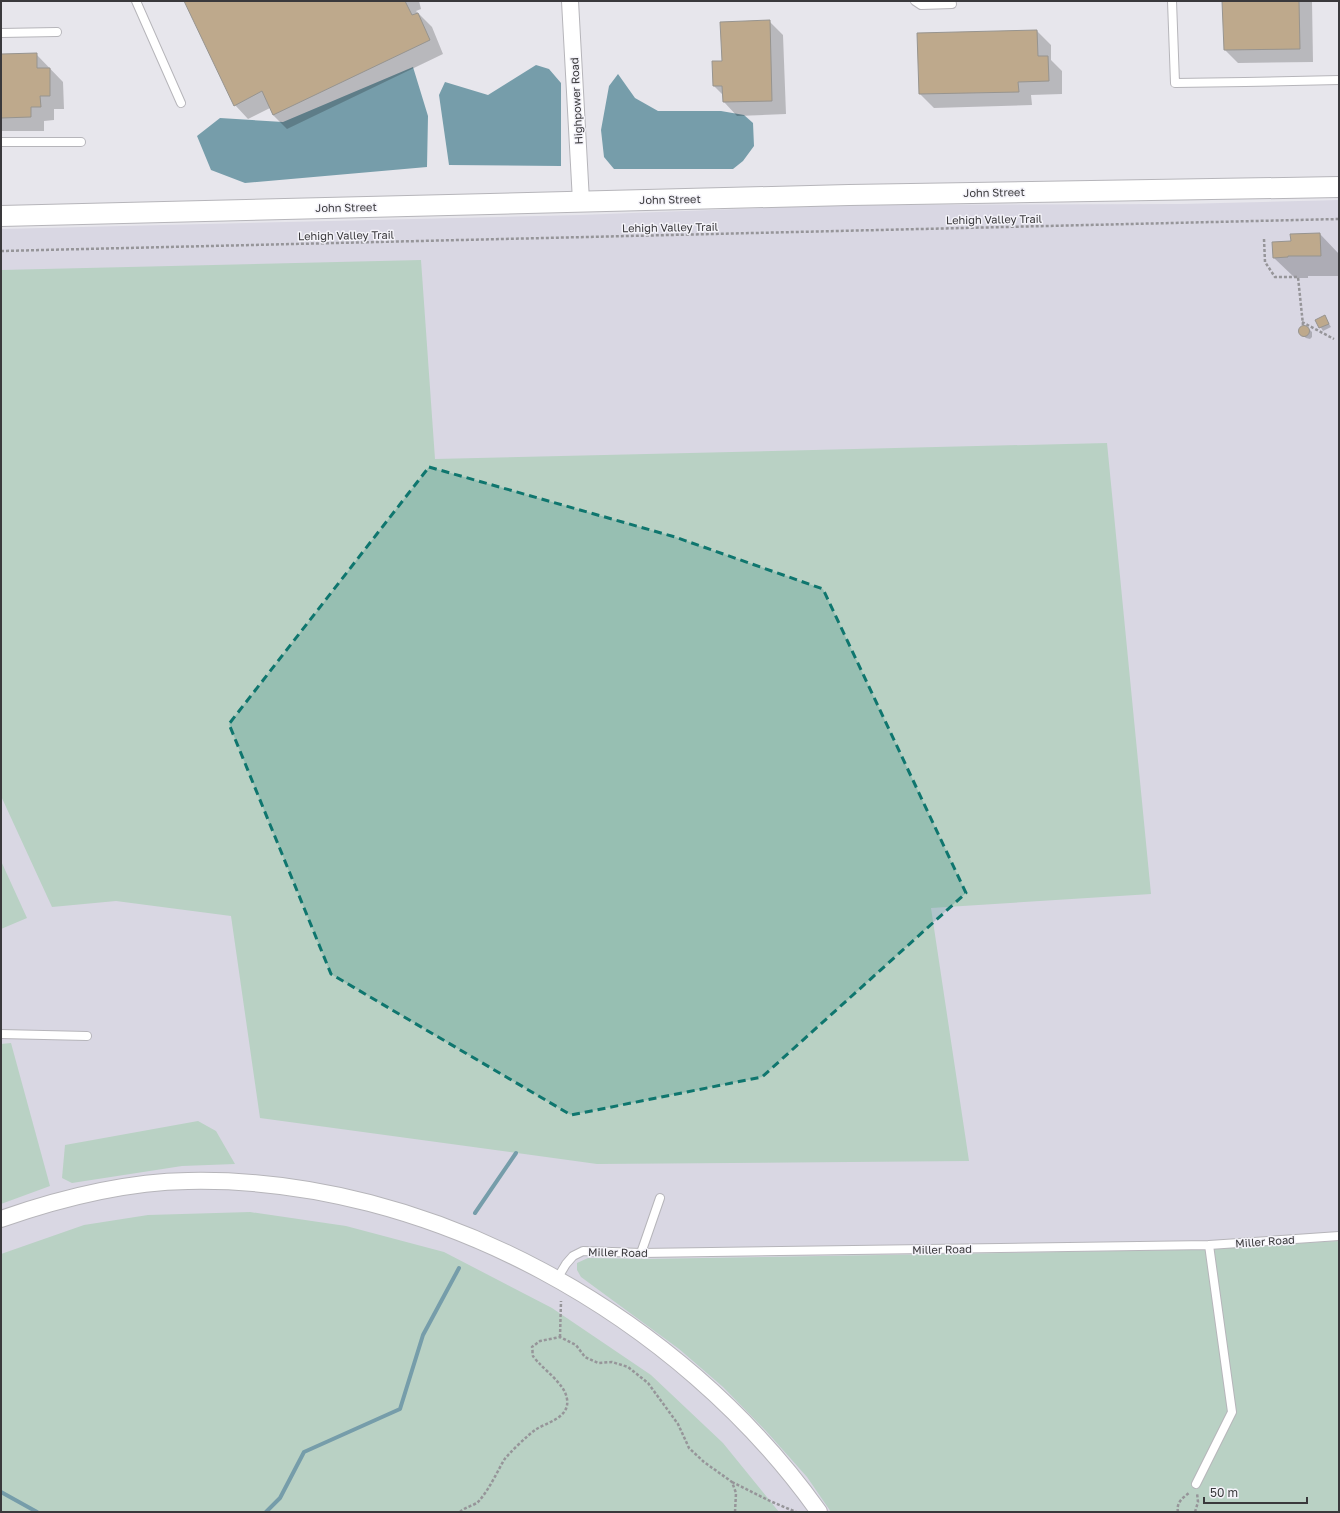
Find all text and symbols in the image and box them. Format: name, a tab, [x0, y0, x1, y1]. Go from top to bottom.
street label: Highpower Road	[567, 57, 585, 145]
street label: John Street	[963, 185, 1025, 199]
street label: John Street	[639, 192, 701, 206]
street label: John Street	[315, 200, 377, 214]
street label: Lehigh Valley Trail	[946, 212, 1043, 226]
street label: Lehigh Valley Trail	[622, 220, 719, 234]
street label: Lehigh Valley Trail	[298, 228, 395, 242]
street label: Miller Road	[1235, 1232, 1295, 1250]
street label: Miller Road	[912, 1242, 972, 1256]
street label: Miller Road	[588, 1245, 648, 1259]
scale bar	[1204, 1479, 1307, 1505]
text: 50 m	[1210, 1485, 1238, 1500]

